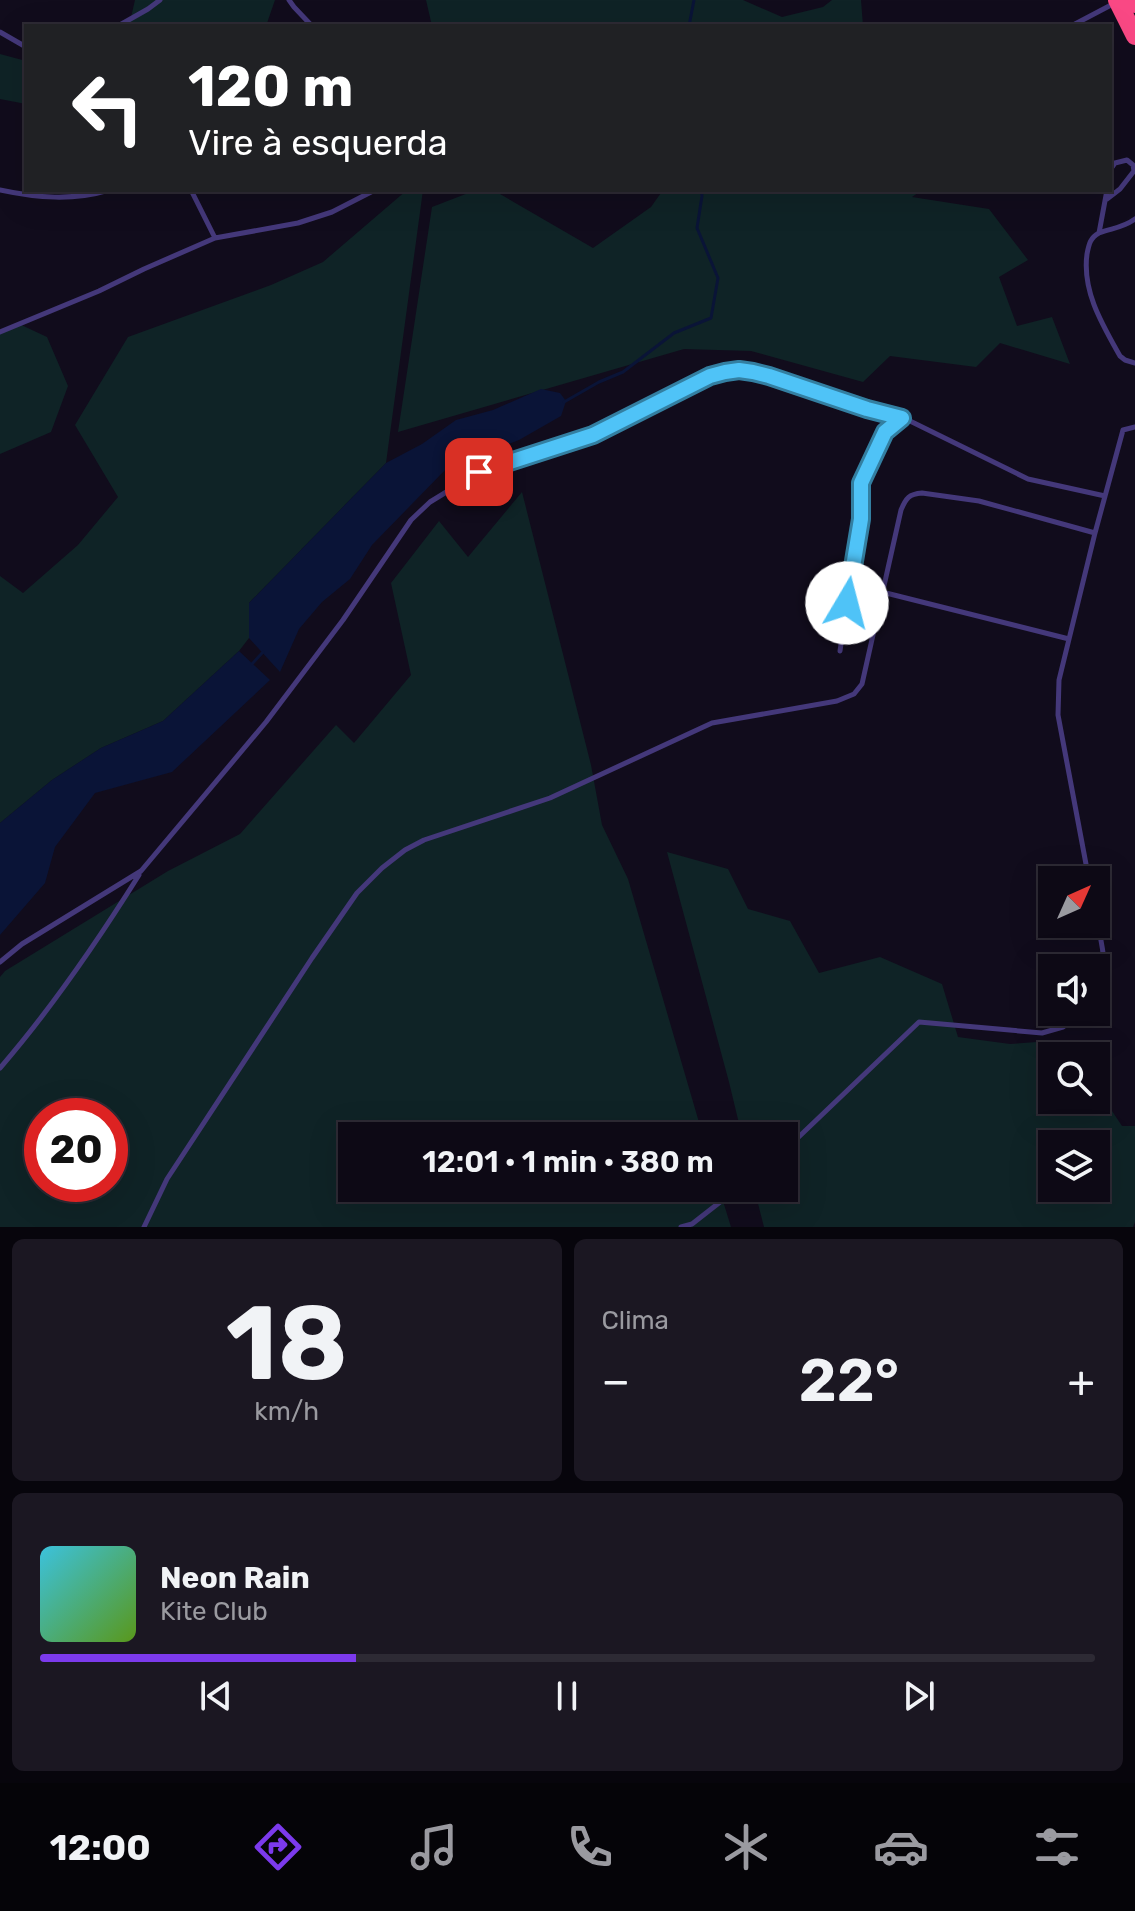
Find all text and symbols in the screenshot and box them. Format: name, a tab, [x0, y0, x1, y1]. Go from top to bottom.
text: 120 m	[188, 54, 354, 120]
icon: left	[56, 56, 160, 160]
text: Vire à esquerda	[188, 121, 448, 164]
pin	[445, 438, 513, 506]
icon: arrive	[457, 450, 501, 494]
position arrow	[805, 561, 889, 645]
north arrow	[1038, 866, 1110, 938]
map controls	[1038, 866, 1110, 1202]
button: sound	[1038, 954, 1110, 1026]
button: search	[1038, 1042, 1110, 1114]
speed limit sign: 20	[24, 1098, 128, 1202]
button: layers	[1038, 1130, 1110, 1202]
text: 12:01 · 1 min · 380 m	[422, 1144, 714, 1180]
text: 18	[226, 1282, 348, 1405]
text: Clima	[602, 1305, 669, 1336]
text: 22°	[799, 1345, 899, 1416]
text: −	[602, 1355, 630, 1407]
text: +	[1068, 1355, 1095, 1407]
text: km/h	[254, 1396, 319, 1427]
text: Neon Rain	[160, 1560, 310, 1596]
text: Kite Club	[160, 1596, 268, 1627]
icon: previous	[194, 1674, 238, 1718]
icon: pause	[545, 1674, 589, 1718]
icon: next	[897, 1674, 941, 1718]
icon: directions	[250, 1819, 306, 1875]
icon: music	[406, 1819, 462, 1875]
icon: phone	[562, 1819, 618, 1875]
icon: climate	[718, 1819, 774, 1875]
icon: car	[873, 1819, 929, 1875]
icon: filters	[1029, 1819, 1085, 1875]
text: 12:00	[50, 1826, 151, 1869]

